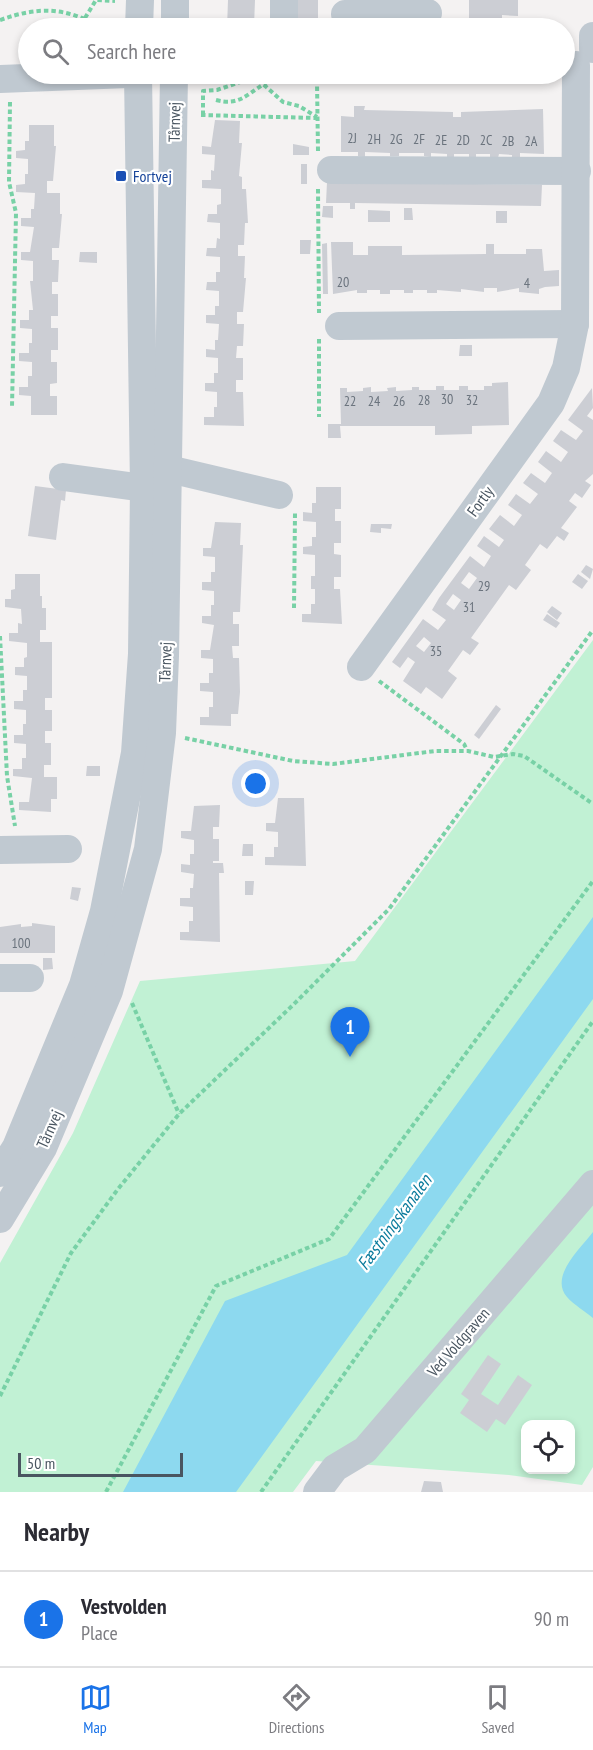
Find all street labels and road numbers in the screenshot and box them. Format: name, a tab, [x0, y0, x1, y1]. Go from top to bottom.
street label: Tårnvej	[164, 102, 184, 142]
street label: Fortly	[462, 482, 498, 520]
street label: Tårnvej	[154, 642, 176, 682]
street label: Tårnvej	[32, 1107, 66, 1151]
street label: Ved Voldgraven	[422, 1303, 493, 1381]

